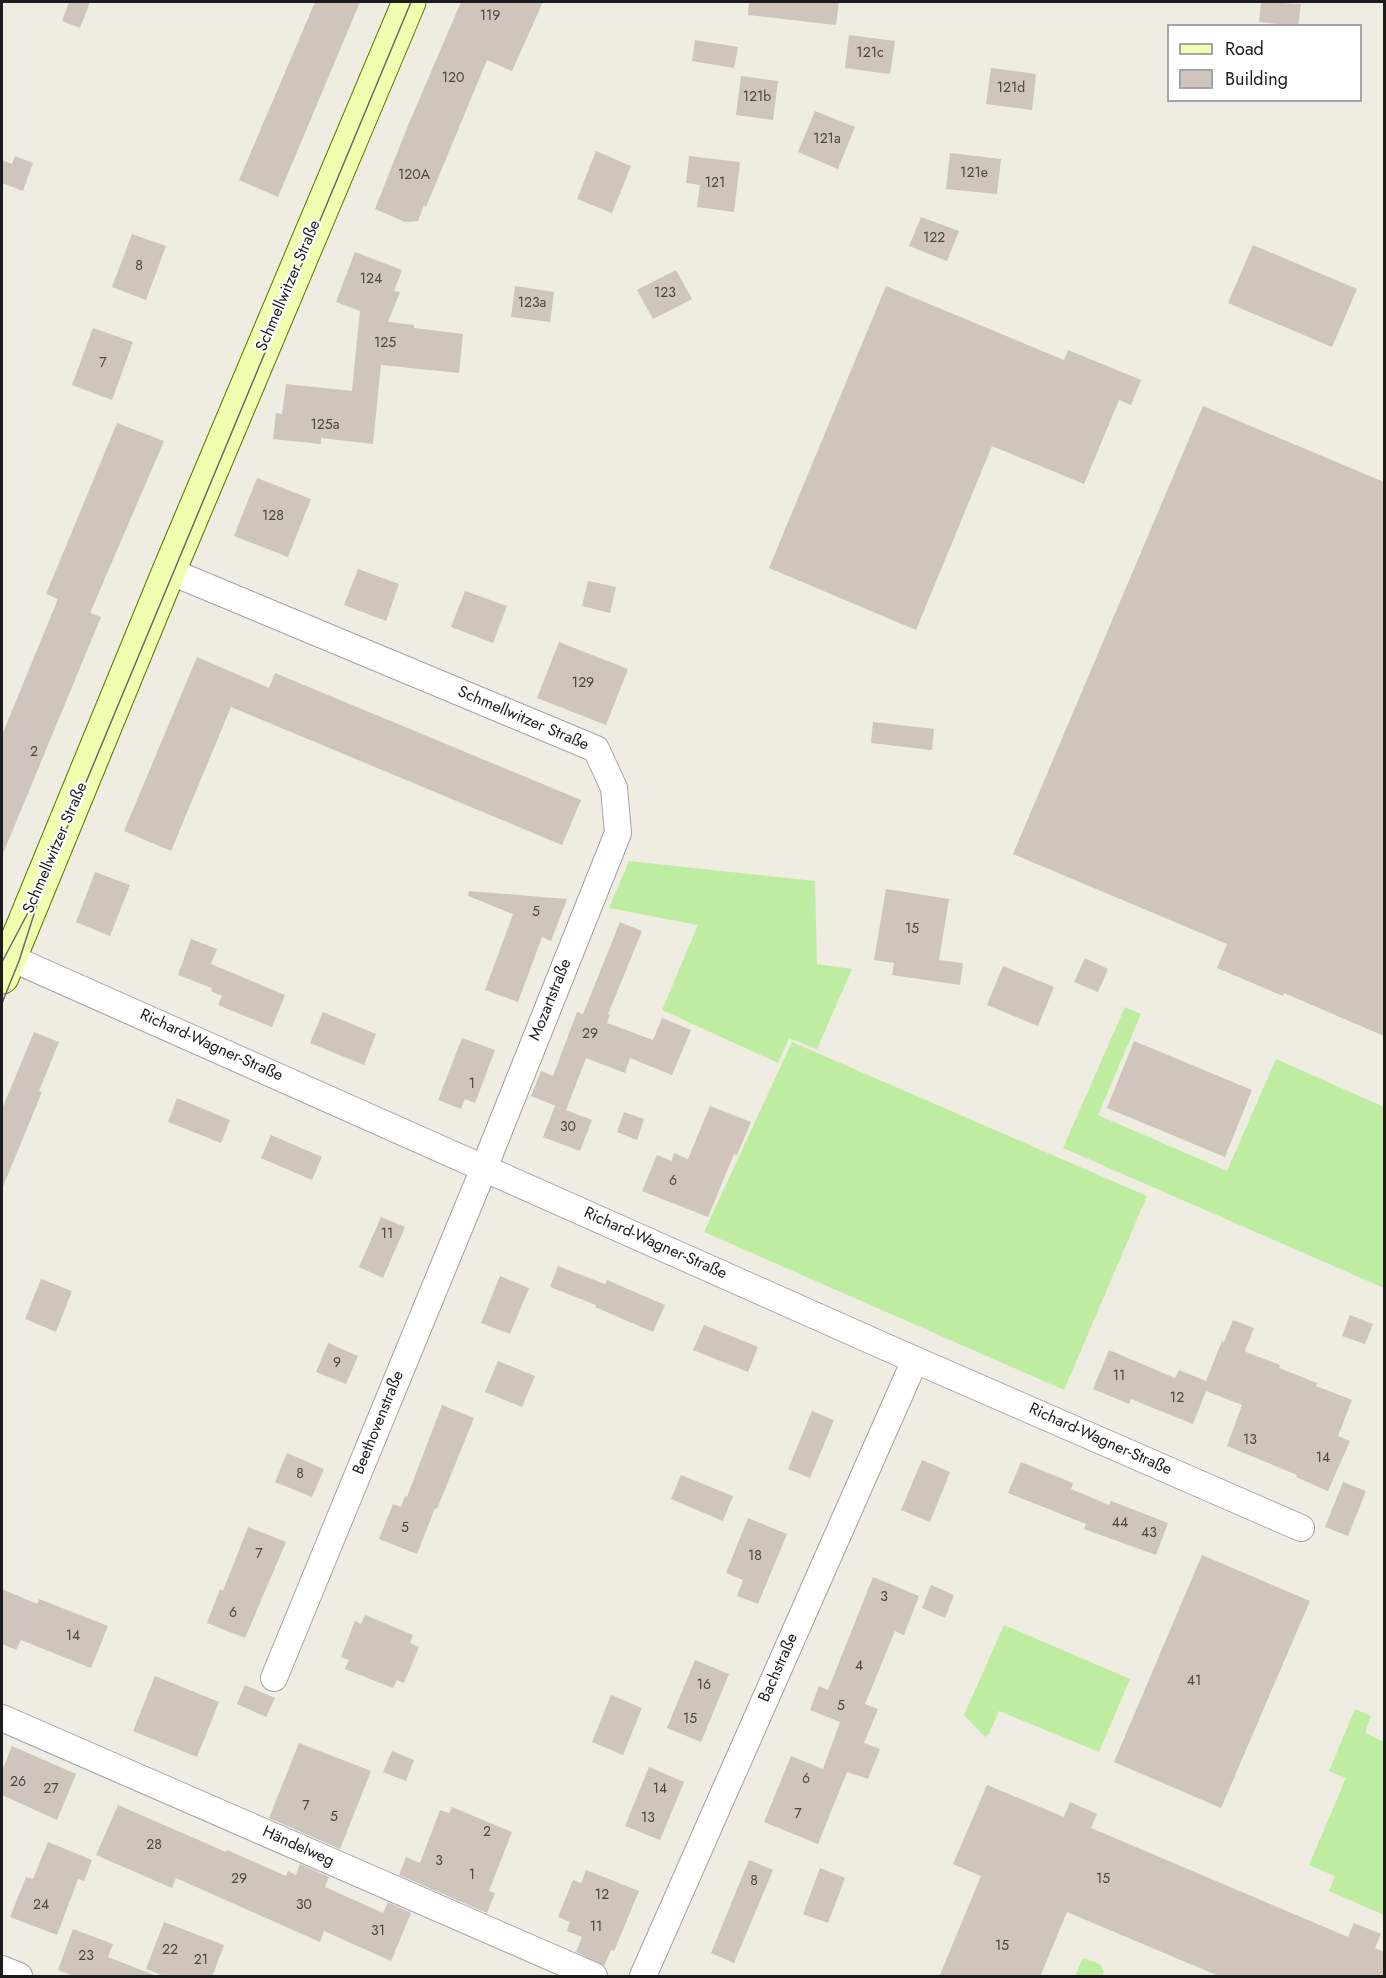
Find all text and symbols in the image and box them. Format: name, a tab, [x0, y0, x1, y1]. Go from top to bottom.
house number: 119	[480, 9, 500, 25]
legend	[1167, 24, 1362, 102]
text: Road	[1225, 36, 1264, 62]
house number: 121c	[856, 46, 884, 62]
text: Building	[1225, 66, 1288, 92]
house number: 120	[442, 71, 464, 87]
house number: 121d	[997, 81, 1025, 97]
house number: 121b	[743, 90, 771, 106]
house number: 121a	[813, 132, 841, 148]
house number: 121e	[960, 166, 988, 182]
house number: 120A	[398, 168, 430, 184]
house number: 121	[705, 176, 725, 192]
street label: Schmellwitzer Straße	[253, 218, 325, 354]
house number: 122	[923, 231, 945, 247]
house number: 8	[135, 259, 143, 275]
house number: 124	[360, 272, 382, 288]
house number: 123	[654, 286, 676, 302]
house number: 123a	[518, 296, 546, 312]
house number: 125	[374, 336, 396, 352]
house number: 7	[99, 356, 107, 372]
house number: 125a	[311, 418, 339, 434]
house number: 128	[262, 509, 284, 525]
house number: 129	[572, 676, 594, 692]
street label: Schmellwitzer Straße	[455, 683, 591, 755]
house number: 2	[30, 745, 38, 761]
street label: Schmellwitzer Straße	[20, 780, 92, 916]
house number: 5	[532, 905, 540, 921]
house number: 15	[905, 922, 919, 938]
street label: Mozartstraße	[526, 956, 576, 1044]
street label: Richard-Wagner-Straße	[137, 1006, 285, 1086]
house number: 29	[582, 1027, 598, 1043]
house number: 1	[469, 1077, 475, 1093]
house number: 30	[560, 1120, 576, 1136]
house number: 6	[669, 1174, 677, 1190]
street label: Richard-Wagner-Straße	[581, 1204, 729, 1284]
house number: 11	[381, 1227, 393, 1243]
house number: 9	[333, 1356, 341, 1372]
street label: Beethovenstraße	[349, 1368, 409, 1478]
house number: 11	[1113, 1369, 1125, 1385]
house number: 12	[1170, 1391, 1184, 1407]
street label: Richard-Wagner-Straße	[1026, 1400, 1174, 1480]
house number: 13	[1243, 1433, 1257, 1449]
house number: 14	[1316, 1451, 1330, 1467]
house number: 8	[296, 1467, 304, 1483]
house number: 44	[1112, 1516, 1128, 1532]
house number: 5	[401, 1521, 409, 1537]
house number: 43	[1141, 1526, 1157, 1542]
house number: 7	[255, 1547, 263, 1563]
house number: 18	[748, 1549, 762, 1565]
house number: 3	[880, 1590, 888, 1606]
house number: 6	[229, 1606, 237, 1622]
house number: 14	[66, 1629, 80, 1645]
street label: Bachstraße	[755, 1631, 803, 1705]
house number: 4	[855, 1659, 863, 1675]
house number: 41	[1187, 1674, 1201, 1690]
house number: 16	[697, 1678, 711, 1694]
house number: 5	[837, 1699, 845, 1715]
house number: 15	[683, 1712, 697, 1728]
house number: 6	[802, 1772, 810, 1788]
house number: 26	[10, 1775, 26, 1791]
house number: 27	[43, 1782, 59, 1798]
house number: 14	[653, 1782, 667, 1798]
house number: 7	[302, 1799, 310, 1815]
house number: 7	[794, 1807, 802, 1823]
house number: 5	[330, 1810, 338, 1826]
house number: 13	[641, 1811, 655, 1827]
street label: Händelweg	[259, 1823, 337, 1871]
house number: 2	[483, 1825, 491, 1841]
house number: 28	[146, 1838, 162, 1854]
house number: 3	[435, 1854, 443, 1870]
house number: 1	[469, 1868, 475, 1884]
house number: 29	[231, 1872, 247, 1888]
house number: 15	[1096, 1872, 1110, 1888]
house number: 8	[750, 1874, 758, 1890]
house number: 12	[595, 1888, 609, 1904]
house number: 24	[33, 1898, 49, 1914]
house number: 30	[296, 1898, 312, 1914]
house number: 11	[590, 1920, 602, 1936]
house number: 31	[371, 1924, 385, 1940]
house number: 15	[995, 1939, 1009, 1955]
house number: 22	[162, 1943, 178, 1959]
house number: 23	[78, 1949, 94, 1965]
house number: 21	[194, 1953, 208, 1969]

